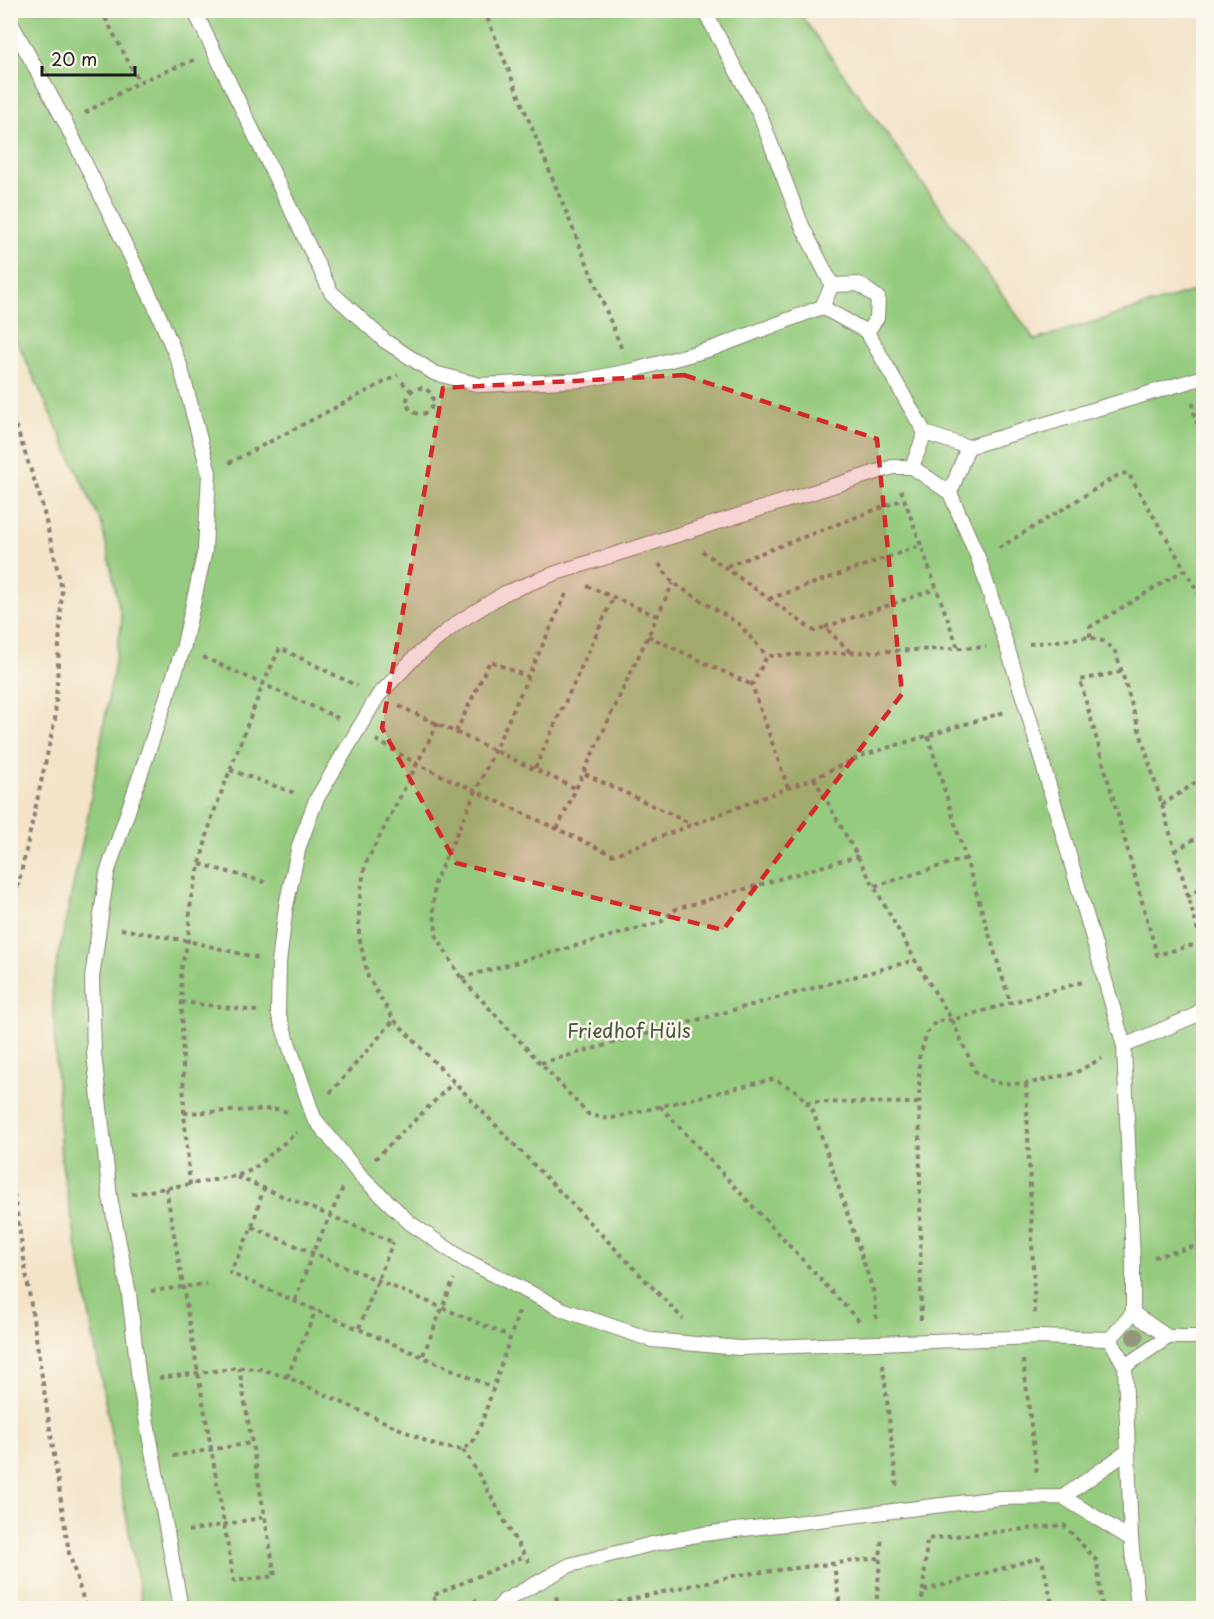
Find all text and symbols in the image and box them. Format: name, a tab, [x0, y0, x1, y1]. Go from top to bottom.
scale bar	[42, 39, 135, 77]
text: 20 m	[51, 45, 97, 72]
park label: Friedhof Hüls	[567, 1015, 691, 1045]

